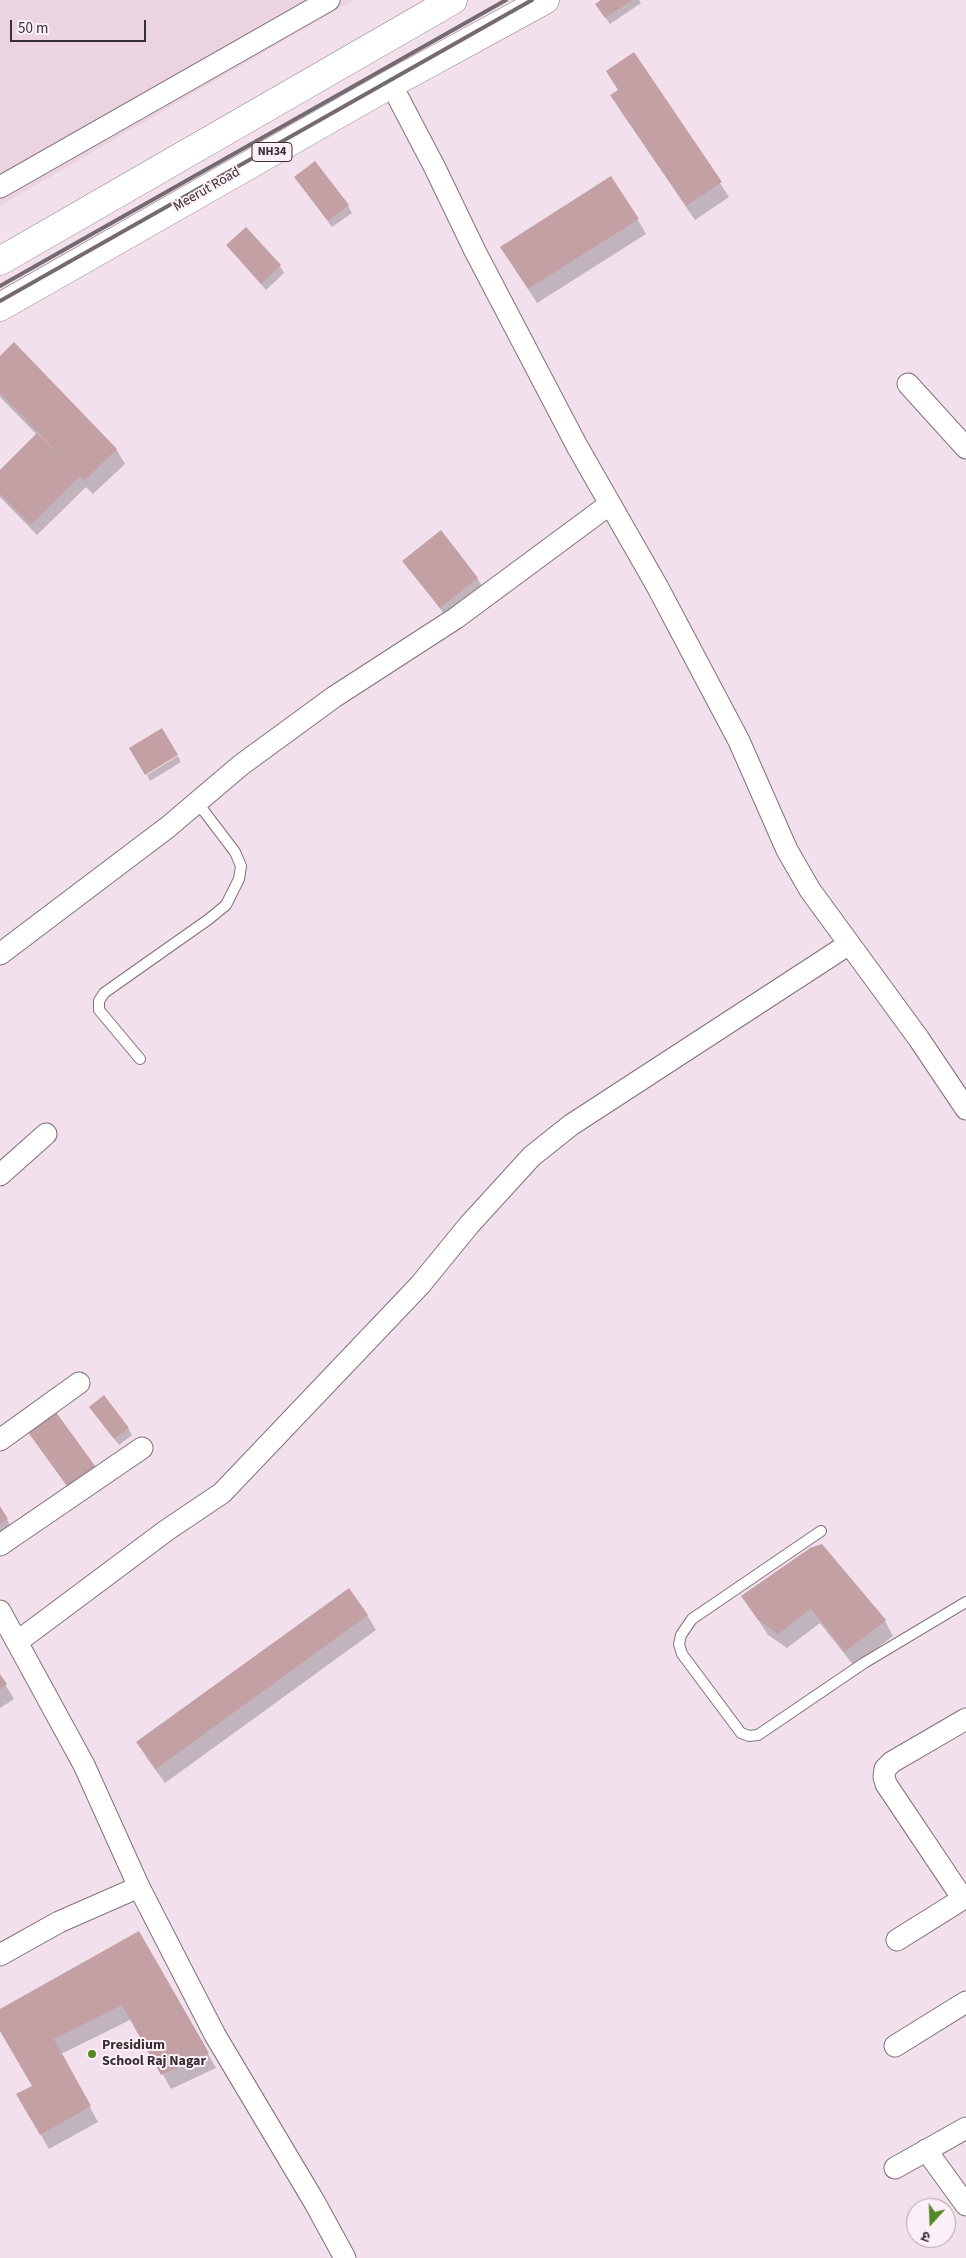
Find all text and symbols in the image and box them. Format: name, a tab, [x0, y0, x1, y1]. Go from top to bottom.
scale bar	[12, 10, 149, 42]
text: 50 m	[18, 18, 48, 39]
road number: NH34	[252, 142, 292, 162]
street label: Meerut Road	[171, 164, 243, 216]
place label: Presidium School Raj Nagar	[102, 2038, 206, 2070]
marker: Presidium School Raj Nagar	[86, 2048, 98, 2060]
north arrow	[906, 2198, 956, 2248]
text: उ	[919, 2225, 933, 2247]

